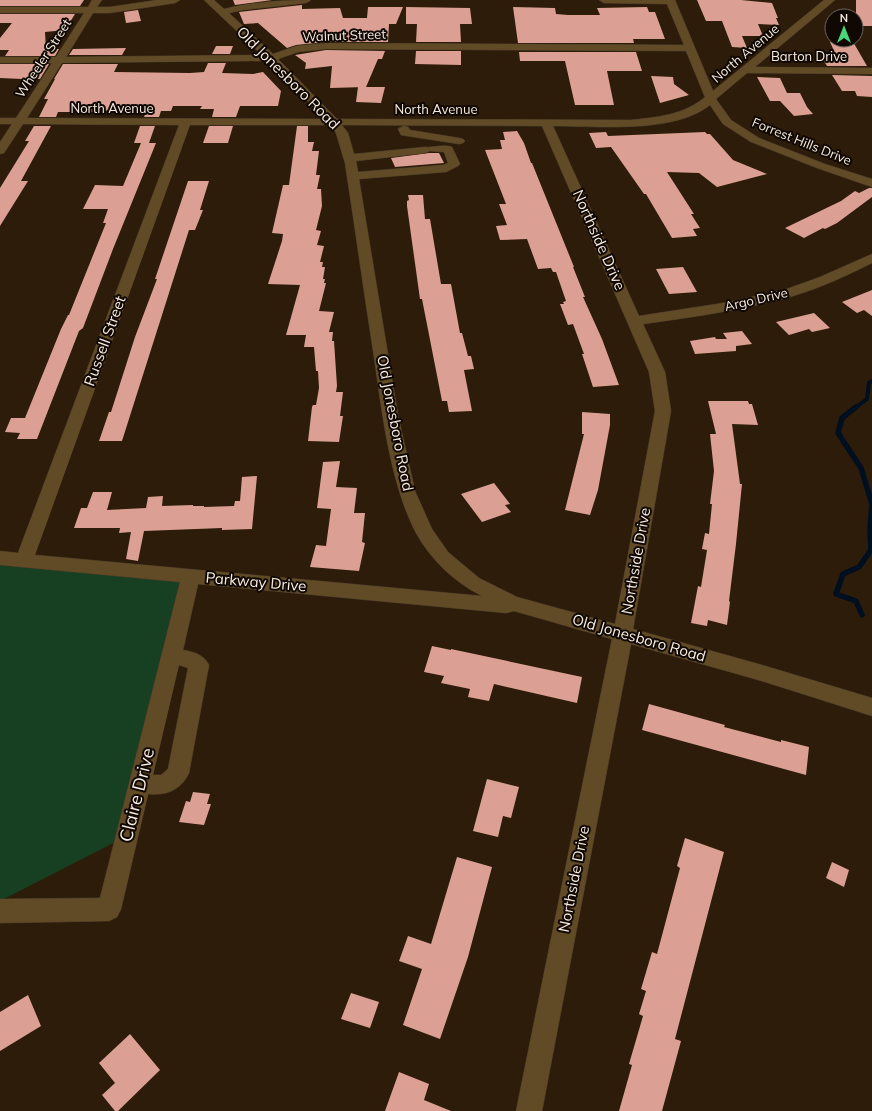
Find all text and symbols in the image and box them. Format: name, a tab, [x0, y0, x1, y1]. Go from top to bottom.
north arrow	[824, 8, 864, 48]
text: N	[840, 11, 848, 25]
street label: Wheeler Street	[12, 15, 75, 100]
street label: North Avenue	[708, 20, 782, 86]
street label: Old Jonesboro Road	[233, 22, 344, 133]
street label: Walnut Street	[302, 26, 387, 44]
street label: Barton Drive	[771, 48, 847, 64]
street label: North Avenue	[70, 100, 154, 116]
street label: North Avenue	[394, 101, 478, 117]
street label: Forrest Hills Drive	[750, 114, 854, 168]
street label: Northside Drive	[569, 187, 630, 293]
street label: Argo Drive	[723, 284, 789, 314]
street label: Russell Street	[79, 293, 130, 389]
street label: Old Jonesboro Road	[373, 353, 418, 493]
street label: Northside Drive	[617, 506, 654, 616]
street label: Parkway Drive	[205, 568, 307, 595]
street label: Old Jonesboro Road	[570, 609, 708, 666]
street label: Claire Drive	[114, 745, 159, 844]
street label: Northside Drive	[554, 824, 593, 934]

